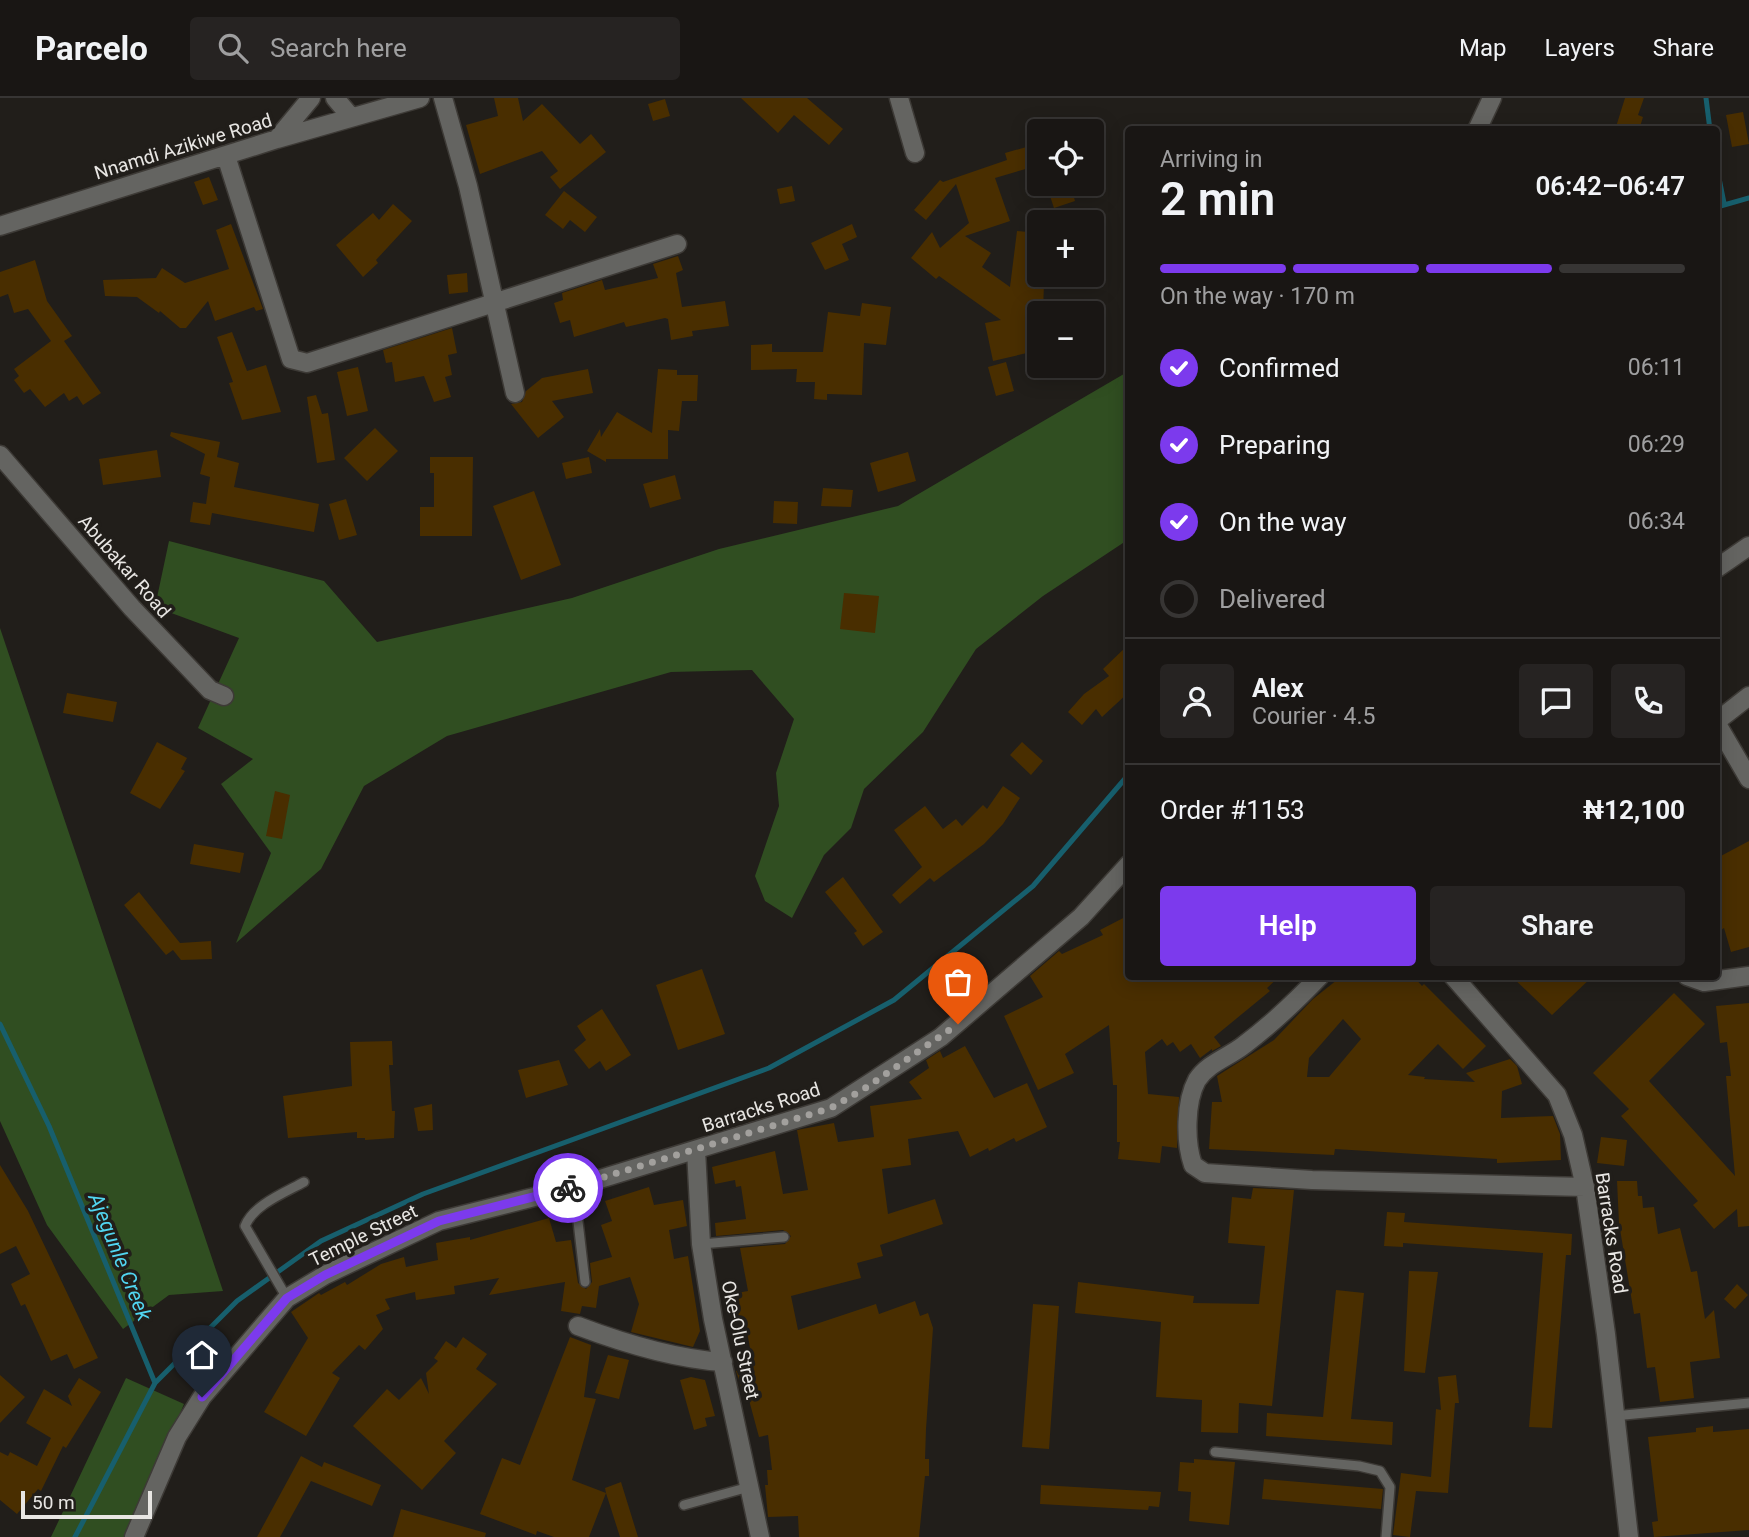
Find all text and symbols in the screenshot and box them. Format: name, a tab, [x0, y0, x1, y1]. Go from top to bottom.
search box	[190, 17, 680, 80]
text: Parcelo	[35, 29, 148, 68]
icon: search	[214, 29, 252, 67]
text: Search here	[270, 33, 407, 63]
text: Map	[1459, 34, 1507, 62]
text: Layers	[1545, 34, 1615, 62]
text: Share	[1653, 34, 1714, 62]
street label: Nnamdi Azikiwe Road	[92, 109, 275, 184]
map controls	[1027, 119, 1104, 378]
button: locate	[1027, 119, 1104, 196]
text: Arriving in	[1160, 146, 1263, 173]
text: 06:42–06:47	[1535, 171, 1685, 201]
text: 2 min	[1160, 172, 1275, 226]
button: +	[1027, 210, 1104, 287]
text: On the way · 170 m	[1160, 283, 1355, 310]
button: −	[1027, 301, 1104, 378]
icon: check	[1160, 349, 1198, 387]
text: Confirmed	[1219, 353, 1340, 383]
text: 06:11	[1628, 354, 1685, 381]
icon: check	[1160, 426, 1198, 464]
text: Preparing	[1219, 430, 1331, 460]
text: 06:29	[1628, 431, 1685, 458]
icon: check	[1160, 503, 1198, 541]
text: On the way	[1219, 507, 1347, 537]
text: 06:34	[1628, 508, 1685, 535]
street label: Abubakar Road	[74, 510, 176, 623]
text: Delivered	[1219, 584, 1326, 614]
button: person	[1160, 664, 1234, 738]
button: chat	[1519, 664, 1593, 738]
button: phone	[1611, 664, 1685, 738]
text: Alex	[1252, 673, 1304, 703]
text: Courier · 4.5	[1252, 703, 1375, 730]
text: Order #1153	[1160, 795, 1305, 825]
text: ₦12,100	[1583, 795, 1685, 825]
button: Help	[1160, 886, 1416, 966]
button: Share	[1430, 886, 1685, 966]
pin	[928, 952, 988, 1024]
icon: bag	[939, 963, 977, 1001]
street label: Barracks Road	[699, 1078, 823, 1137]
courier	[533, 1153, 603, 1223]
icon: bike	[549, 1169, 587, 1207]
street label: Barracks Road	[1591, 1171, 1632, 1295]
water label: Ajegunle Creek	[83, 1189, 157, 1325]
street label: Temple Street	[305, 1199, 421, 1272]
street label: Oke-Olu Street	[717, 1279, 764, 1402]
pin	[172, 1325, 232, 1397]
icon: home	[183, 1336, 221, 1374]
scale bar	[21, 1488, 152, 1520]
text: 50 m	[32, 1491, 75, 1514]

